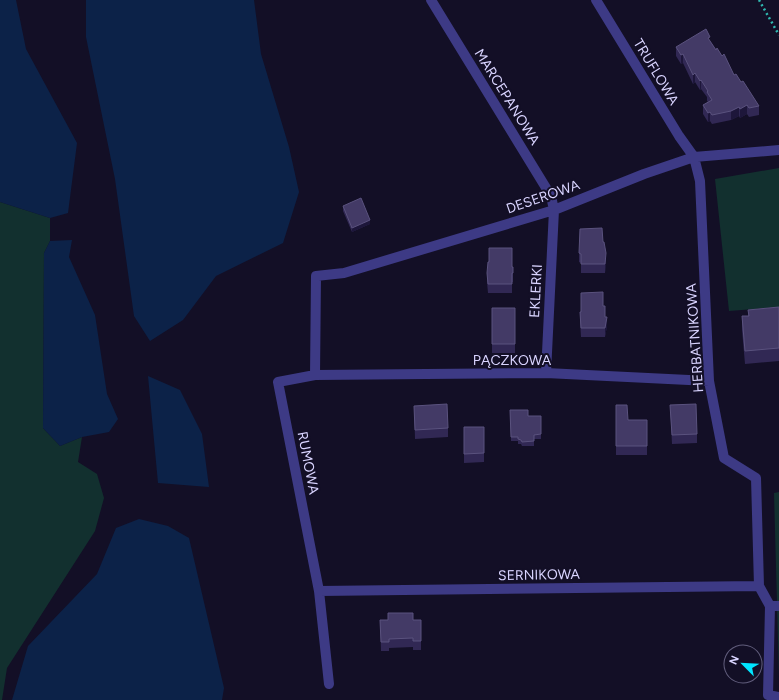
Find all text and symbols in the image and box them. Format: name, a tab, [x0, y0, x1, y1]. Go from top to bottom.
street label: TRUFLOWA	[630, 36, 683, 109]
street label: MARCEPANOWA	[471, 46, 544, 149]
street label: DESEROWA	[504, 176, 583, 218]
street label: EKLERKI	[526, 264, 546, 318]
street label: HERBATNIKOWA	[683, 282, 707, 393]
street label: PĄCZKOWA	[473, 352, 552, 369]
street label: RUMOWA	[294, 430, 323, 496]
street label: SERNIKOWA	[498, 566, 581, 584]
north arrow	[723, 644, 763, 684]
text: N	[727, 654, 742, 667]

